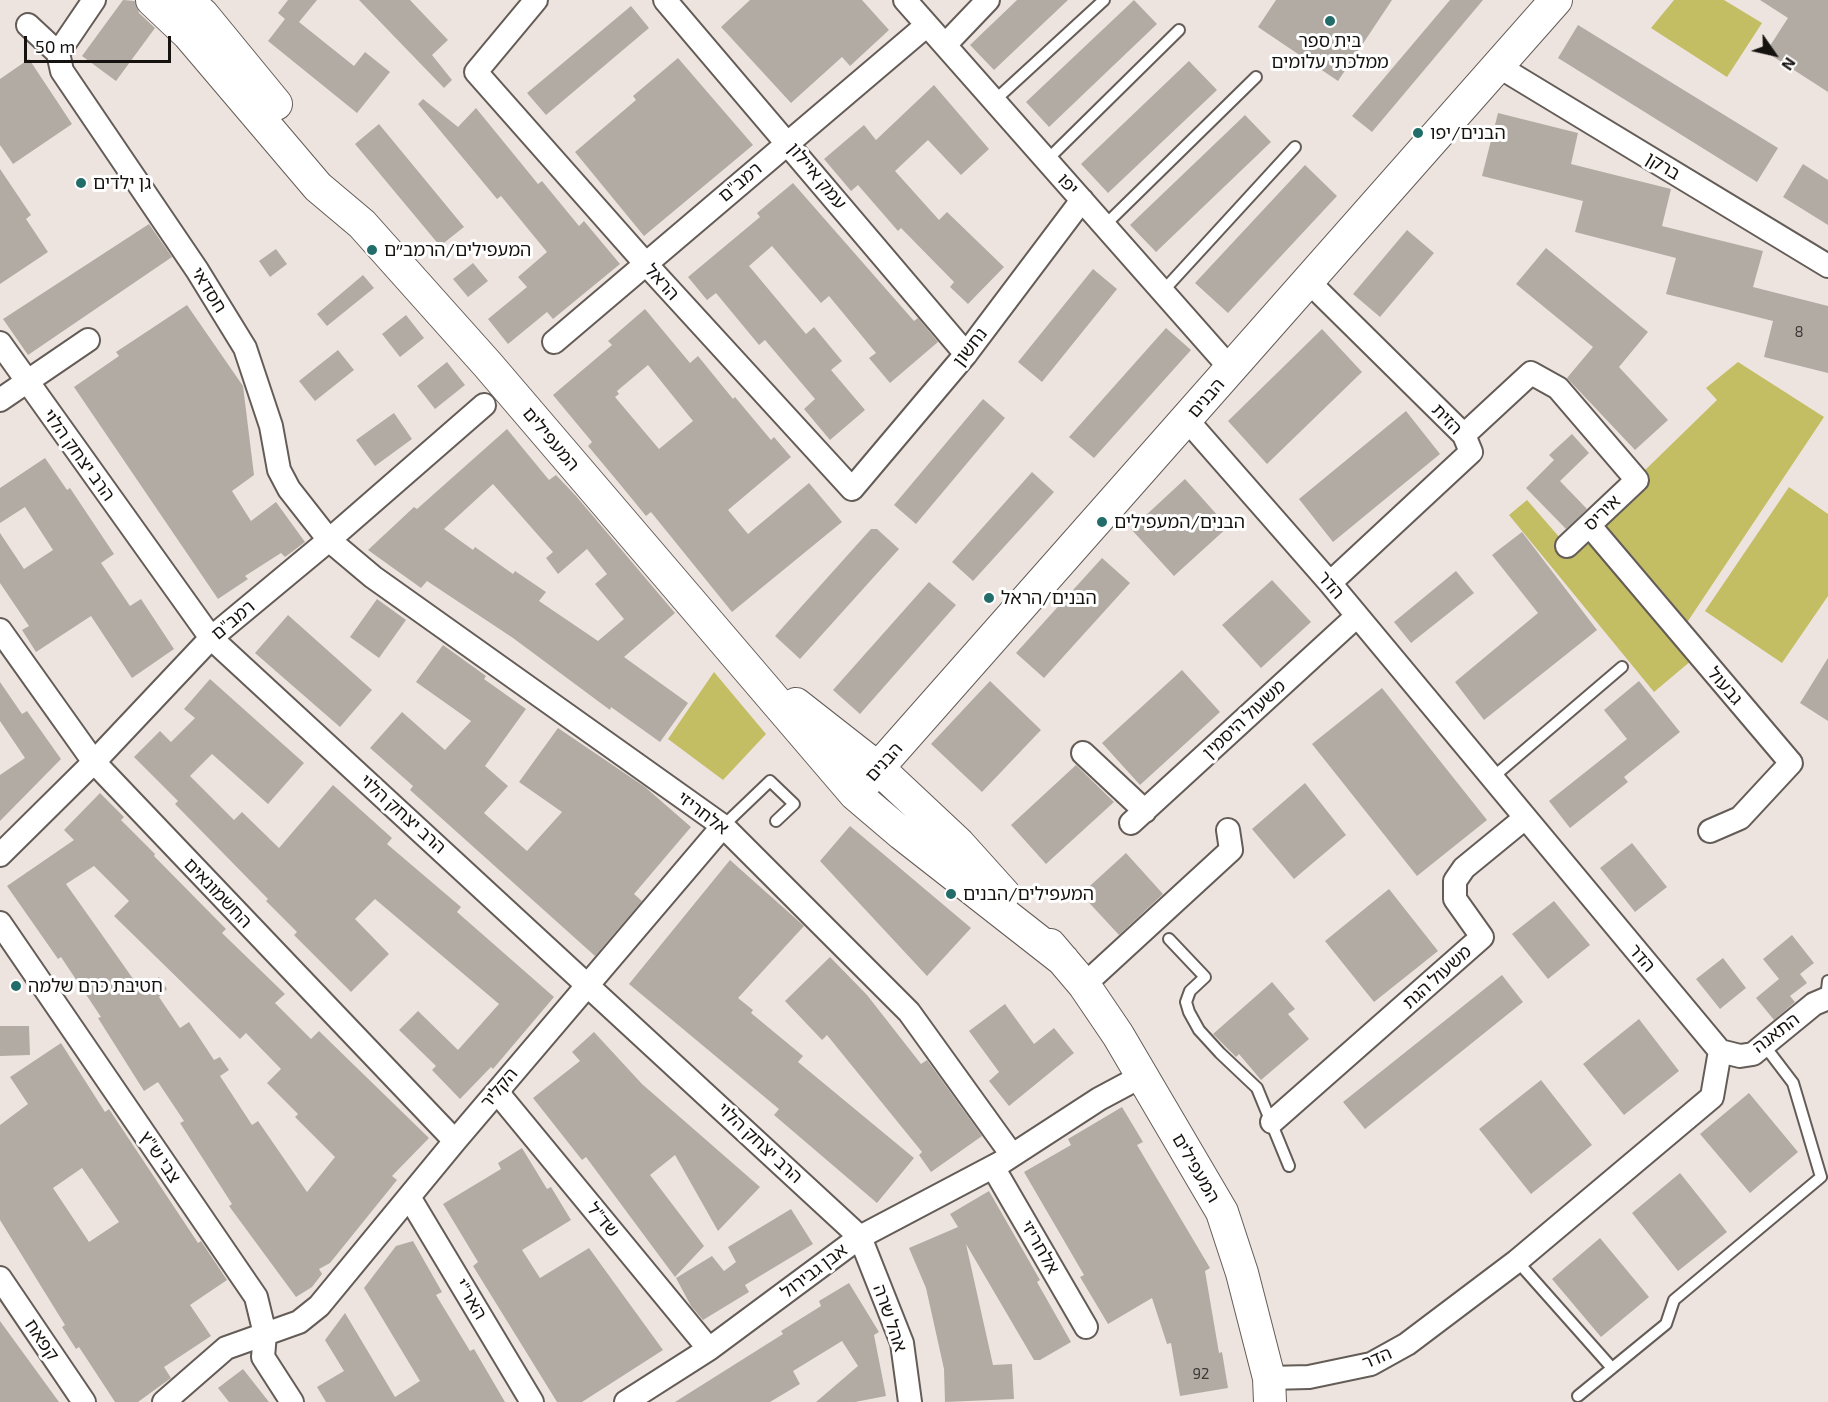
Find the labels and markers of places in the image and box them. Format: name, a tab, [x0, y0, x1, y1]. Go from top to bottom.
marker: בית ספר ממלכתי עלומים	[1323, 14, 1337, 28]
place label: בית ספר ממלכתי עלומים	[1271, 30, 1389, 72]
place label: הבנים/יפו	[1430, 122, 1506, 144]
marker: הבנים/יפו	[1411, 126, 1425, 140]
place label: גן ילדים	[93, 172, 151, 194]
marker: גן ילדים	[74, 176, 88, 190]
place label: המעפילים/הרמב״ם	[384, 239, 531, 261]
marker: המעפילים/הרמב״ם	[365, 243, 379, 257]
place label: הבנים/המעפילים	[1114, 511, 1245, 533]
marker: הבנים/המעפילים	[1095, 515, 1109, 529]
place label: הבנים/הראל	[1001, 587, 1097, 609]
marker: הבנים/הראל	[982, 591, 996, 605]
place label: המעפילים/הבנים	[963, 883, 1094, 905]
marker: המעפילים/הבנים	[944, 887, 958, 901]
place label: חטיבת כרם שלמה	[28, 975, 163, 997]
marker: חטיבת כרם שלמה	[9, 979, 23, 993]

